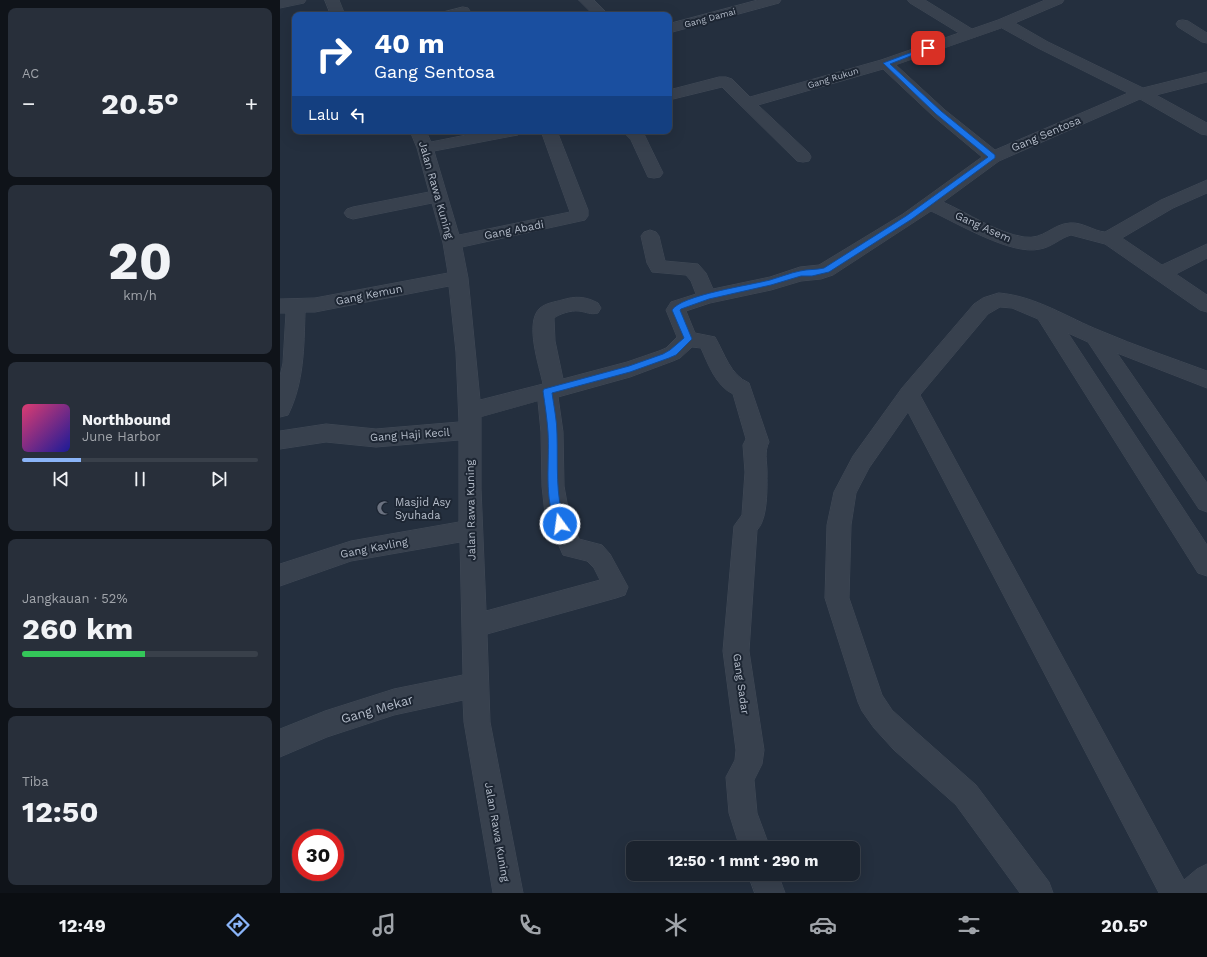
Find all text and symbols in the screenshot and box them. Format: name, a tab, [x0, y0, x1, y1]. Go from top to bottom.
street label: Gang Damai	[683, 6, 737, 30]
text: 40 m	[374, 27, 444, 60]
icon: right	[308, 28, 360, 80]
pin	[911, 31, 945, 65]
icon: arrive	[917, 37, 939, 59]
text: Gang Sentosa	[374, 61, 495, 82]
text: AC	[22, 66, 39, 81]
street label: Gang Rukun	[806, 66, 860, 90]
text: 20.5°	[101, 86, 179, 121]
text: −	[22, 91, 35, 116]
text: +	[245, 91, 258, 116]
icon: left	[347, 104, 369, 126]
text: Lalu	[308, 106, 339, 124]
street label: Gang Sentosa	[1009, 114, 1083, 154]
street label: Jalan Rawa Kuning	[416, 140, 456, 240]
street label: Gang Asem	[953, 209, 1013, 245]
street label: Gang Abadi	[483, 218, 545, 242]
text: 20	[108, 231, 172, 292]
street label: Gang Kemun	[334, 282, 404, 308]
text: km/h	[123, 288, 157, 303]
text: Northbound	[82, 411, 171, 429]
street label: Gang Haji Kecil	[370, 426, 451, 444]
text: June Harbor	[82, 429, 161, 444]
street label: Jalan Rawa Kuning	[464, 459, 478, 560]
icon: previous	[50, 468, 72, 490]
icon: pause	[129, 468, 151, 490]
icon: next	[208, 468, 230, 490]
place label: Masjid Asy Syuhada	[395, 496, 451, 522]
mosque icon: Masjid Asy Syuhada	[376, 500, 392, 516]
position arrow	[539, 503, 581, 545]
street label: Gang Kavling	[339, 535, 409, 561]
text: Jangkauan · 52%	[22, 591, 128, 606]
text: 260 km	[22, 611, 133, 646]
street label: Gang Sadar	[730, 653, 752, 716]
street label: Gang Mekar	[339, 692, 415, 726]
text: Tiba	[22, 774, 49, 789]
street label: Jalan Rawa Kuning	[482, 781, 512, 883]
text: 12:50	[22, 794, 99, 829]
speed limit sign: 30	[292, 829, 344, 881]
text: 12:50 · 1 mnt · 290 m	[668, 852, 818, 870]
icon: directions	[224, 911, 252, 939]
icon: music	[370, 911, 398, 939]
icon: phone	[516, 911, 544, 939]
icon: climate	[662, 911, 690, 939]
icon: car	[809, 911, 837, 939]
icon: filters	[955, 911, 983, 939]
text: 12:49	[59, 915, 106, 936]
text: 20.5°	[1101, 915, 1148, 936]

